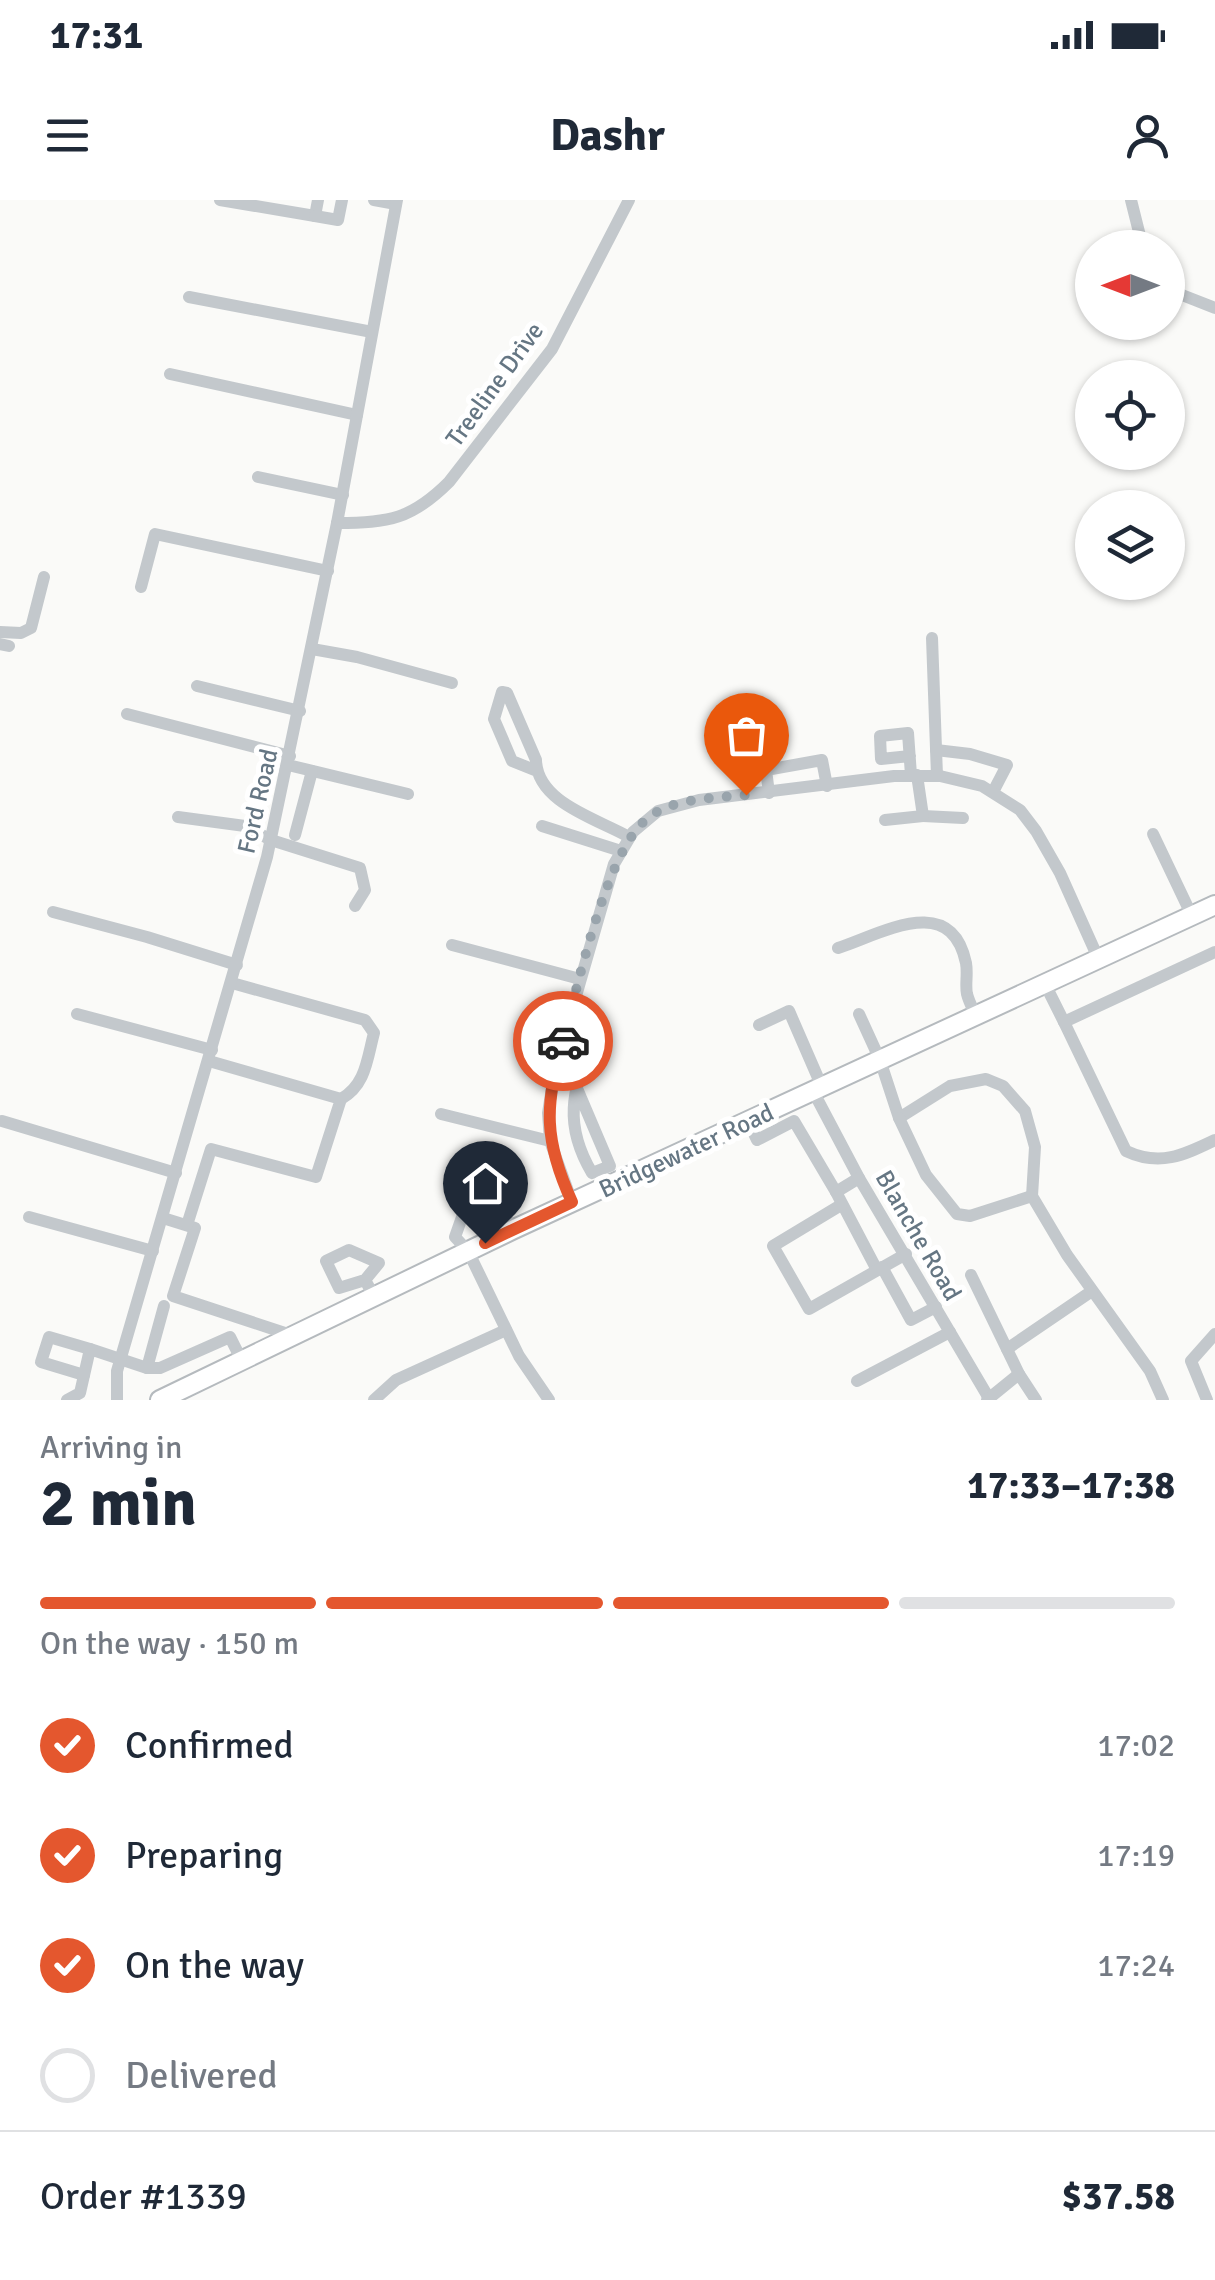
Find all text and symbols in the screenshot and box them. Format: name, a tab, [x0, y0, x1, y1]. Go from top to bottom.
text: 17:31	[50, 12, 143, 59]
icon: menu	[40, 108, 95, 163]
text: Dashr	[550, 108, 665, 163]
icon: person	[1120, 108, 1175, 163]
north arrow	[1075, 230, 1185, 340]
map controls	[1075, 230, 1185, 600]
street label: Treeline Drive	[439, 316, 550, 453]
button: locate	[1075, 360, 1185, 470]
button: layers	[1075, 490, 1185, 600]
pin	[704, 693, 789, 796]
icon: bag	[719, 708, 774, 763]
street label: Ford Road	[230, 746, 285, 857]
courier	[513, 991, 613, 1091]
icon: car	[536, 1014, 591, 1069]
street label: Bridgewater Road	[594, 1096, 779, 1205]
pin	[443, 1141, 528, 1244]
icon: home	[458, 1156, 513, 1211]
street label: Blanche Road	[869, 1164, 968, 1306]
text: Arriving in	[40, 1428, 182, 1467]
text: 17:33–17:38	[967, 1462, 1175, 1509]
text: 2 min	[40, 1464, 197, 1544]
text: On the way · 150 m	[40, 1624, 299, 1663]
icon: check	[40, 1718, 95, 1773]
text: Confirmed	[125, 1722, 294, 1769]
text: 17:02	[1097, 1726, 1175, 1765]
icon: check	[40, 1828, 95, 1883]
text: Preparing	[125, 1832, 283, 1879]
text: 17:19	[1097, 1836, 1175, 1875]
icon: check	[40, 1938, 95, 1993]
text: On the way	[125, 1942, 304, 1989]
text: 17:24	[1097, 1946, 1175, 1985]
text: Delivered	[125, 2052, 278, 2099]
text: Order #1339	[40, 2173, 247, 2220]
text: $37.58	[1062, 2173, 1175, 2220]

